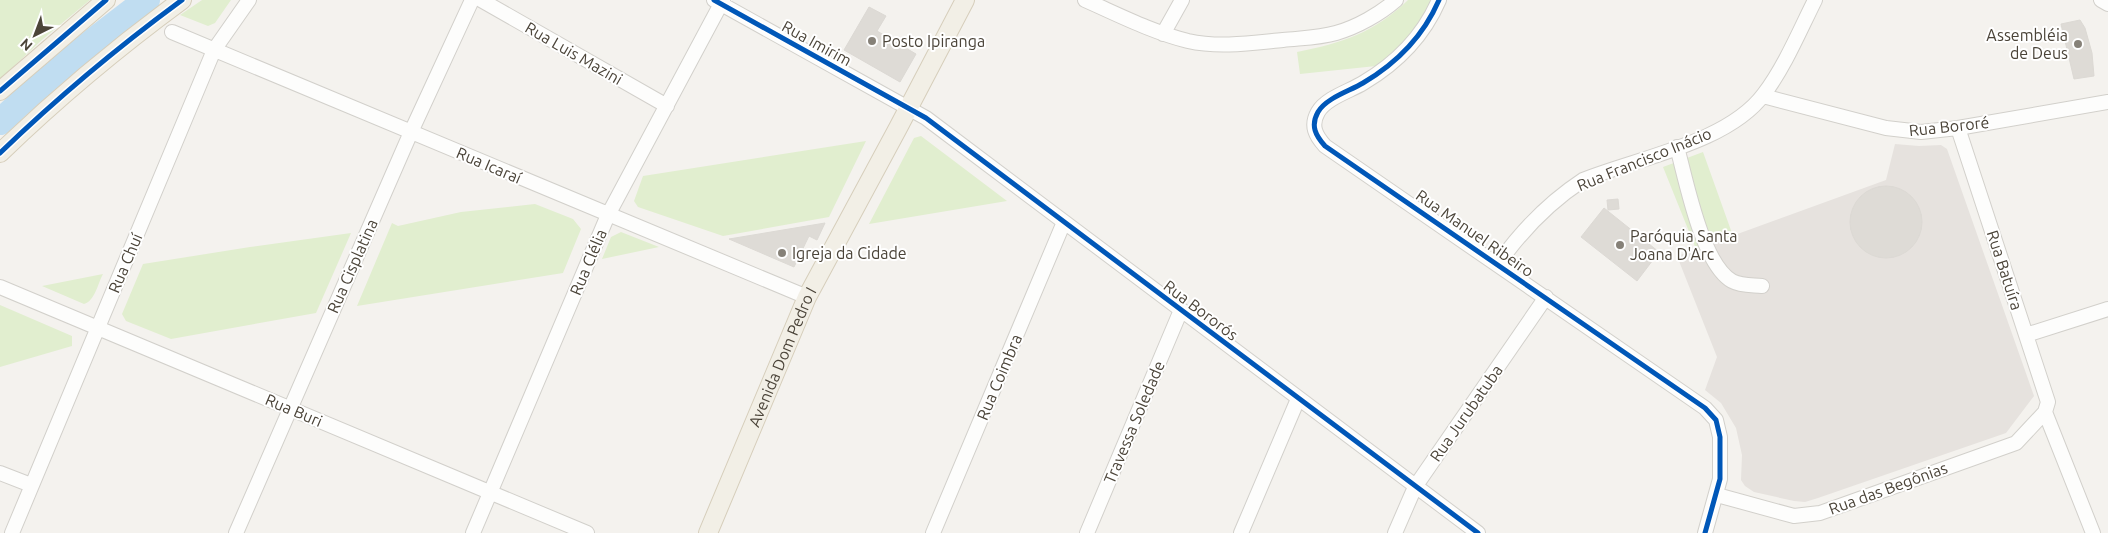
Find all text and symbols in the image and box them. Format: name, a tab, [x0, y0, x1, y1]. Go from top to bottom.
north arrow	[10, 10, 60, 60]
street label: Rua Imirim	[779, 17, 855, 69]
street label: Rua Luis Mazini	[522, 18, 626, 88]
place label: Assembléia de Deus	[1986, 26, 2068, 62]
place label: Posto Ipiranga	[882, 32, 985, 50]
text: N	[17, 35, 36, 54]
marker: Posto Ipiranga	[866, 35, 878, 47]
marker: Assembléia de Deus	[2072, 38, 2084, 50]
street label: Rua Bororé	[1908, 113, 1990, 139]
street label: Rua Francisco Inácio	[1574, 124, 1714, 194]
street label: Rua Icaraí	[454, 143, 525, 187]
street label: Rua Manuel Ribeiro	[1413, 186, 1537, 280]
street label: Rua Cisplatina	[323, 216, 381, 316]
street label: Rua Clélia	[566, 226, 610, 298]
place label: Paróquia Santa Joana D'Arc	[1630, 227, 1738, 263]
street label: Rua Batuíra	[1984, 228, 2026, 312]
street label: Rua Chuí	[104, 229, 146, 295]
marker: Paróquia Santa Joana D'Arc	[1614, 239, 1626, 251]
place label: Igreja da Cidade	[792, 244, 907, 262]
marker: Igreja da Cidade	[776, 247, 788, 259]
street label: Rua Bororós	[1160, 276, 1242, 344]
street label: Avenida Dom Pedro I	[745, 284, 820, 430]
street label: Rua Coimbra	[973, 331, 1025, 423]
street label: Travessa Soledade	[1100, 358, 1168, 486]
street label: Rua Jurubatuba	[1426, 361, 1506, 465]
street label: Rua Buri	[263, 390, 325, 430]
street label: Rua das Begônias	[1826, 458, 1950, 518]

